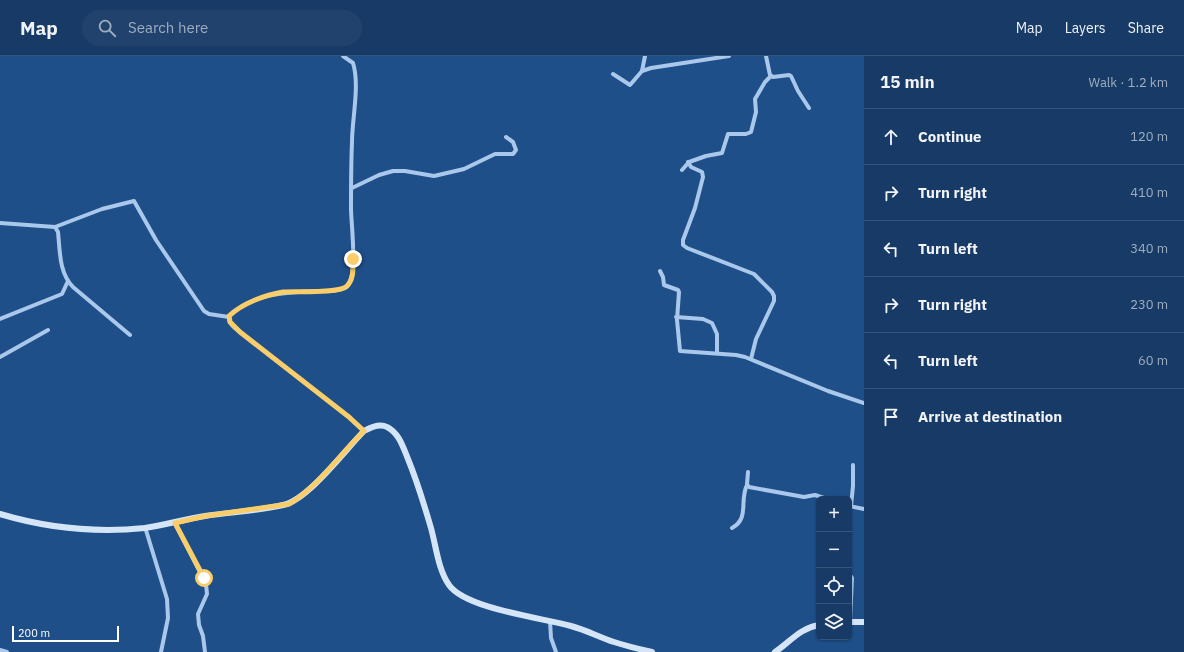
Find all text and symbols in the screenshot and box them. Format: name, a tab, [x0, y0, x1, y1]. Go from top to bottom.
search box	[82, 10, 362, 46]
text: Map	[20, 16, 58, 40]
icon: search	[96, 17, 118, 39]
text: Search here	[128, 18, 208, 37]
text: Map	[1016, 19, 1043, 37]
text: Layers	[1065, 19, 1106, 37]
text: Share	[1128, 19, 1164, 37]
text: 15 min	[880, 71, 935, 93]
text: Walk · 1.2 km	[1088, 74, 1168, 91]
icon: ahead	[880, 126, 902, 148]
text: Continue	[918, 127, 982, 146]
text: 120 m	[1130, 128, 1168, 145]
icon: right	[880, 182, 902, 204]
text: Turn right	[918, 183, 987, 202]
text: 410 m	[1130, 184, 1168, 201]
icon: left	[880, 238, 902, 260]
text: Turn left	[918, 239, 978, 258]
text: 340 m	[1130, 240, 1168, 257]
route end	[344, 250, 362, 268]
icon: right	[880, 294, 902, 316]
text: Turn right	[918, 295, 987, 314]
text: 230 m	[1130, 296, 1168, 313]
icon: left	[880, 350, 902, 372]
text: Turn left	[918, 351, 978, 370]
text: 60 m	[1138, 352, 1168, 369]
icon: arrive	[880, 406, 902, 428]
text: Arrive at destination	[918, 407, 1062, 426]
map controls	[816, 496, 852, 640]
button: +	[816, 496, 852, 532]
button: −	[816, 532, 852, 568]
button: locate	[816, 568, 852, 604]
route start	[195, 569, 213, 587]
button: layers	[816, 604, 852, 640]
scale bar	[12, 624, 119, 643]
text: 200 m	[18, 626, 50, 640]

